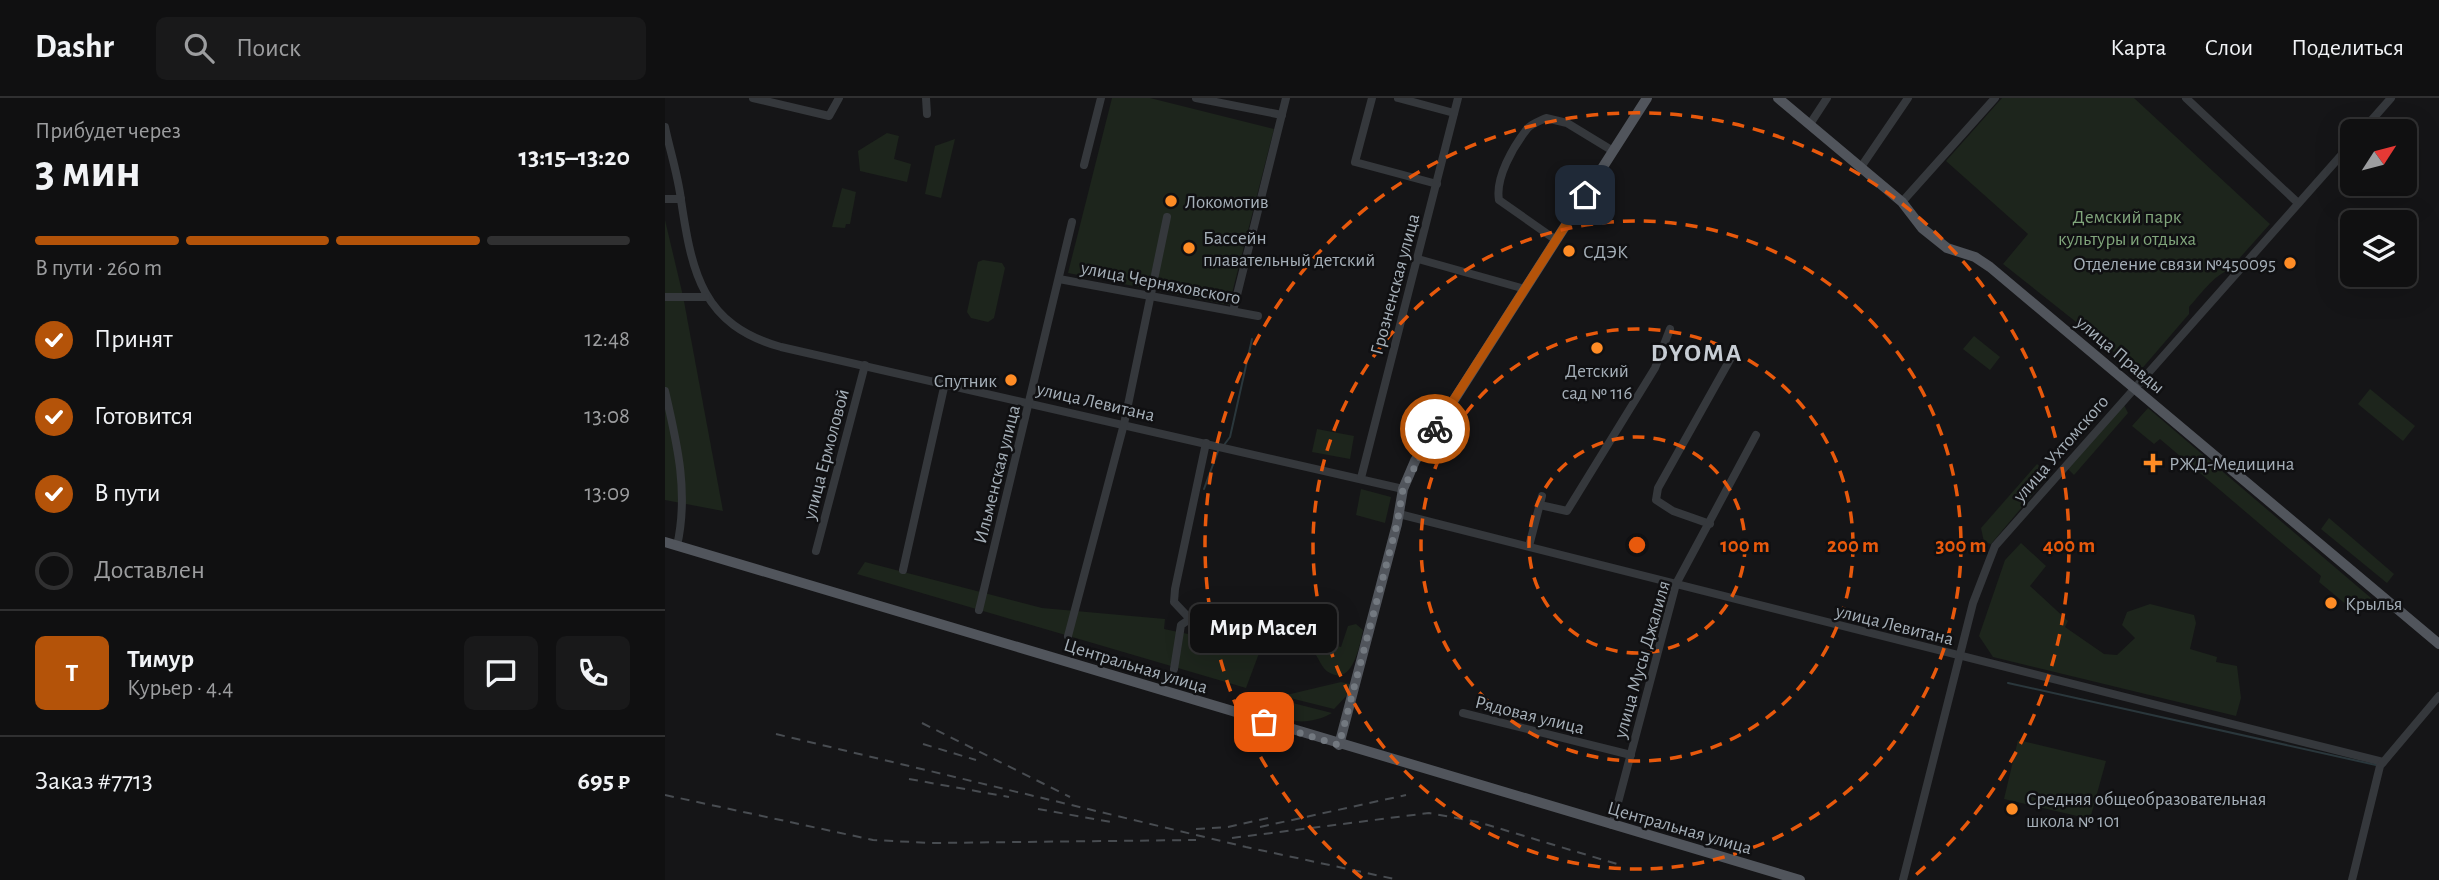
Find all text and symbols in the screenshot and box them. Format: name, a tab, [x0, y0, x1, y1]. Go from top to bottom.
search box	[156, 17, 646, 80]
icon: search	[180, 29, 218, 67]
text: Dashr	[35, 31, 114, 64]
text: Поиск	[236, 35, 301, 61]
text: Карта	[2110, 36, 2166, 60]
text: Слои	[2204, 36, 2253, 60]
text: Поделиться	[2291, 36, 2404, 60]
north arrow	[2340, 119, 2417, 196]
map controls	[2340, 119, 2417, 287]
text: Прибудет через	[35, 120, 181, 143]
text: 13:15–13:20	[519, 144, 630, 170]
text: 3 мин	[35, 149, 141, 195]
pin	[1555, 165, 1615, 225]
icon: home	[1566, 176, 1604, 214]
marker: Локомотив	[1163, 193, 1179, 209]
place label: Локомотив	[1185, 193, 1269, 212]
park label: Демский парк культуры и отдыха	[2058, 208, 2196, 249]
button: layers	[2340, 210, 2417, 287]
street label: Грозненская улица	[1367, 211, 1424, 357]
place label: Бассейн плавательный детский	[1203, 229, 1375, 270]
marker: Бассейн плавательный детский	[1181, 240, 1197, 256]
marker: СДЭК	[1561, 243, 1577, 259]
place label: СДЭК	[1583, 243, 1628, 262]
place label: Отделение связи №450095	[2073, 255, 2276, 274]
marker: Отделение связи №450095	[2282, 255, 2298, 271]
text: В пути · 260 m	[35, 257, 162, 280]
street label: улица Черняховского	[1078, 258, 1242, 308]
street label: улица Правды	[2071, 312, 2168, 397]
icon: check	[35, 321, 73, 359]
text: Принят	[94, 326, 173, 352]
text: 12:48	[584, 328, 630, 351]
marker: Детский сад № 116	[1589, 340, 1605, 356]
district label: DYOMA	[1651, 340, 1743, 366]
place label: Детский сад № 116	[1562, 362, 1632, 403]
place label: Спутник	[934, 372, 997, 391]
marker: Спутник	[1003, 372, 1019, 388]
street label: улица Левитана	[1034, 379, 1157, 425]
street label: улица Ермоловой	[800, 387, 853, 523]
street label: улица Ухтомского	[2009, 392, 2112, 507]
courier	[1400, 394, 1470, 464]
icon: check	[35, 398, 73, 436]
text: Готовится	[94, 403, 193, 429]
street label: Ильменская улица	[971, 403, 1024, 546]
text: 13:08	[584, 405, 630, 428]
icon: bike	[1416, 410, 1454, 448]
marker: РЖД-Медицина	[2143, 453, 2163, 473]
place label: РЖД-Медицина	[2169, 455, 2295, 474]
icon: check	[35, 475, 73, 513]
text: В пути	[94, 480, 160, 506]
text: 13:09	[584, 482, 630, 505]
centre of rings	[1625, 533, 1649, 557]
text: 100 m	[1720, 535, 1770, 556]
text: 200 m	[1827, 535, 1879, 556]
text: 300 m	[1935, 535, 1987, 556]
text: 400 m	[2043, 535, 2095, 556]
text: Доставлен	[94, 557, 205, 583]
street label: улица Мусы Джалиля	[1611, 578, 1674, 741]
marker: Крылья	[2323, 595, 2339, 611]
place label: Крылья	[2345, 595, 2402, 614]
street label: улица Левитана	[1833, 601, 1956, 649]
callout: Мир Масел	[1191, 603, 1337, 652]
text: Мир Масел	[1210, 617, 1317, 640]
street label: Центральная улица	[1061, 635, 1210, 697]
button: chat	[464, 636, 538, 710]
button: phone	[556, 636, 630, 710]
text: Тимур	[127, 646, 194, 672]
text: Т	[66, 660, 78, 686]
text: Курьер · 4.4	[127, 677, 233, 700]
pin	[1234, 692, 1294, 752]
street label: Рядовая улица	[1473, 693, 1587, 738]
icon: bag	[1245, 703, 1283, 741]
text: Заказ #7713	[35, 768, 153, 794]
text: 695 ₽	[578, 768, 630, 794]
place label: Средняя общеобразовательная школа № 101	[2026, 790, 2266, 831]
street label: Центральная улица	[1605, 799, 1754, 858]
marker: Средняя общеобразовательная школа № 101	[2004, 801, 2020, 817]

